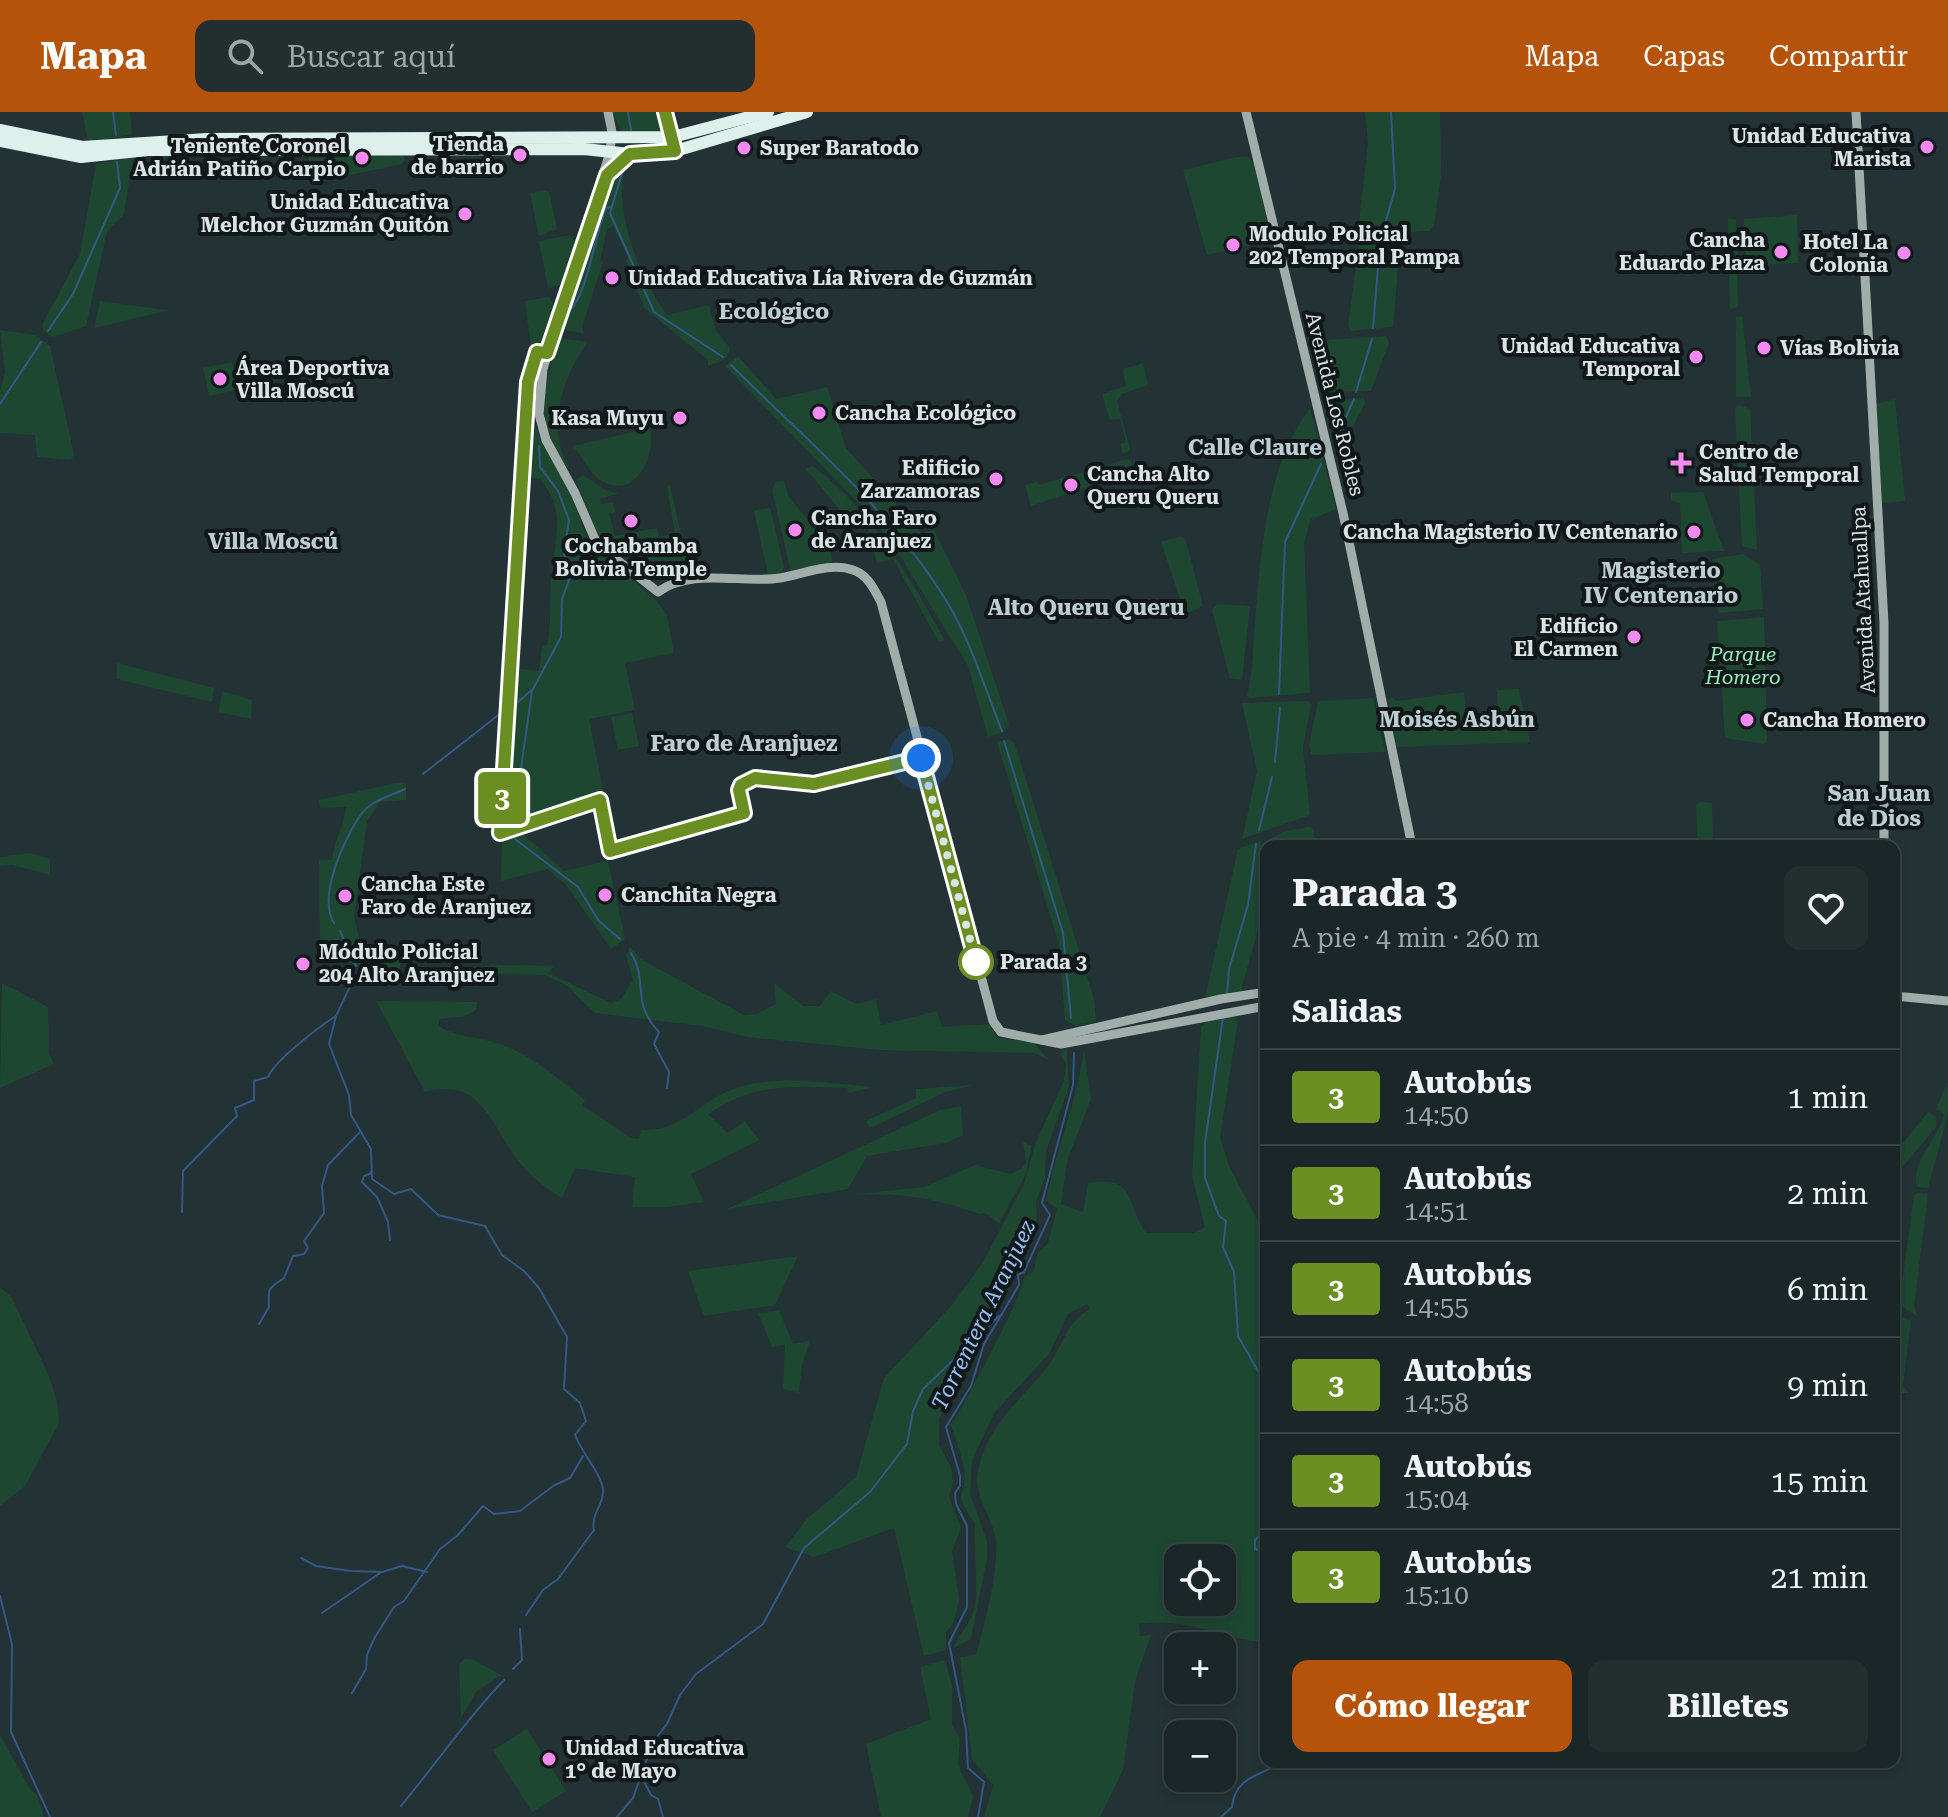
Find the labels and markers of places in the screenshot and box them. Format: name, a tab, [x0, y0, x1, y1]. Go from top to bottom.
place label: Unidad Educativa Marista	[1732, 124, 1911, 171]
place label: Tienda de barrio	[411, 132, 504, 179]
place label: Teniente Coronel Adrián Patiño Carpio	[133, 134, 346, 181]
place label: Super Baratodo	[760, 136, 919, 160]
marker: Unidad Educativa Marista	[1918, 138, 1936, 156]
marker: Super Baratodo	[735, 139, 753, 157]
marker: Tienda de barrio	[511, 146, 529, 164]
marker: Teniente Coronel Adrián Patiño Carpio	[353, 149, 371, 167]
place label: Unidad Educativa Melchor Guzmán Quitón	[201, 190, 450, 237]
marker: Unidad Educativa Melchor Guzmán Quitón	[456, 205, 474, 223]
place label: Modulo Policial 202 Temporal Pampa	[1249, 222, 1460, 269]
place label: Cancha Eduardo Plaza	[1619, 228, 1765, 275]
place label: Hotel La Colonia	[1803, 230, 1888, 277]
marker: Modulo Policial 202 Temporal Pampa	[1224, 236, 1242, 254]
marker: Cancha Eduardo Plaza	[1772, 243, 1790, 261]
marker: Hotel La Colonia	[1895, 244, 1913, 262]
place label: Unidad Educativa Lía Rivera de Guzmán	[628, 266, 1033, 290]
marker: Unidad Educativa Lía Rivera de Guzmán	[603, 269, 621, 287]
place label: Unidad Educativa Temporal	[1501, 334, 1680, 381]
place label: Vías Bolivia	[1780, 336, 1900, 360]
marker: Vías Bolivia	[1755, 339, 1773, 357]
marker: Unidad Educativa Temporal	[1687, 348, 1705, 366]
place label: Área Deportiva Villa Moscú	[236, 355, 390, 403]
marker: Área Deportiva Villa Moscú	[211, 370, 229, 388]
place label: Cancha Ecológico	[835, 401, 1016, 425]
marker: Cancha Ecológico	[810, 404, 828, 422]
place label: Kasa Muyu	[552, 406, 664, 430]
marker: Kasa Muyu	[671, 409, 689, 427]
place label: Centro de Salud Temporal	[1699, 440, 1860, 487]
marker: Centro de Salud Temporal	[1670, 452, 1692, 474]
place label: Edificio Zarzamoras	[861, 456, 980, 503]
place label: Cancha Alto Queru Queru	[1087, 462, 1219, 509]
marker: Edificio Zarzamoras	[987, 470, 1005, 488]
marker: Cancha Alto Queru Queru	[1062, 476, 1080, 494]
place label: Cancha Faro de Aranjuez	[811, 506, 937, 553]
marker: Cochabamba Bolivia Temple	[622, 512, 640, 530]
place label: Cancha Magisterio IV Centenario	[1343, 520, 1678, 544]
marker: Cancha Faro de Aranjuez	[786, 521, 804, 539]
marker: Cancha Magisterio IV Centenario	[1685, 523, 1703, 541]
place label: Cochabamba Bolivia Temple	[555, 534, 707, 581]
place label: Edificio El Carmen	[1514, 614, 1619, 661]
marker: Edificio El Carmen	[1625, 628, 1643, 646]
place label: Cancha Homero	[1763, 708, 1926, 732]
marker: Cancha Homero	[1738, 711, 1756, 729]
place label: Cancha Este Faro de Aranjuez	[361, 872, 531, 919]
place label: Canchita Negra	[621, 883, 777, 907]
marker: Canchita Negra	[596, 886, 614, 904]
marker: Cancha Este Faro de Aranjuez	[336, 887, 354, 905]
place label: Módulo Policial 204 Alto Aranjuez	[319, 940, 495, 987]
marker: Parada 3	[959, 945, 993, 979]
place label: Parada 3	[1000, 950, 1087, 974]
marker: Módulo Policial 204 Alto Aranjuez	[294, 955, 312, 973]
place label: Unidad Educativa 1° de Mayo	[565, 1736, 745, 1783]
marker: Unidad Educativa 1° de Mayo	[540, 1750, 558, 1768]

